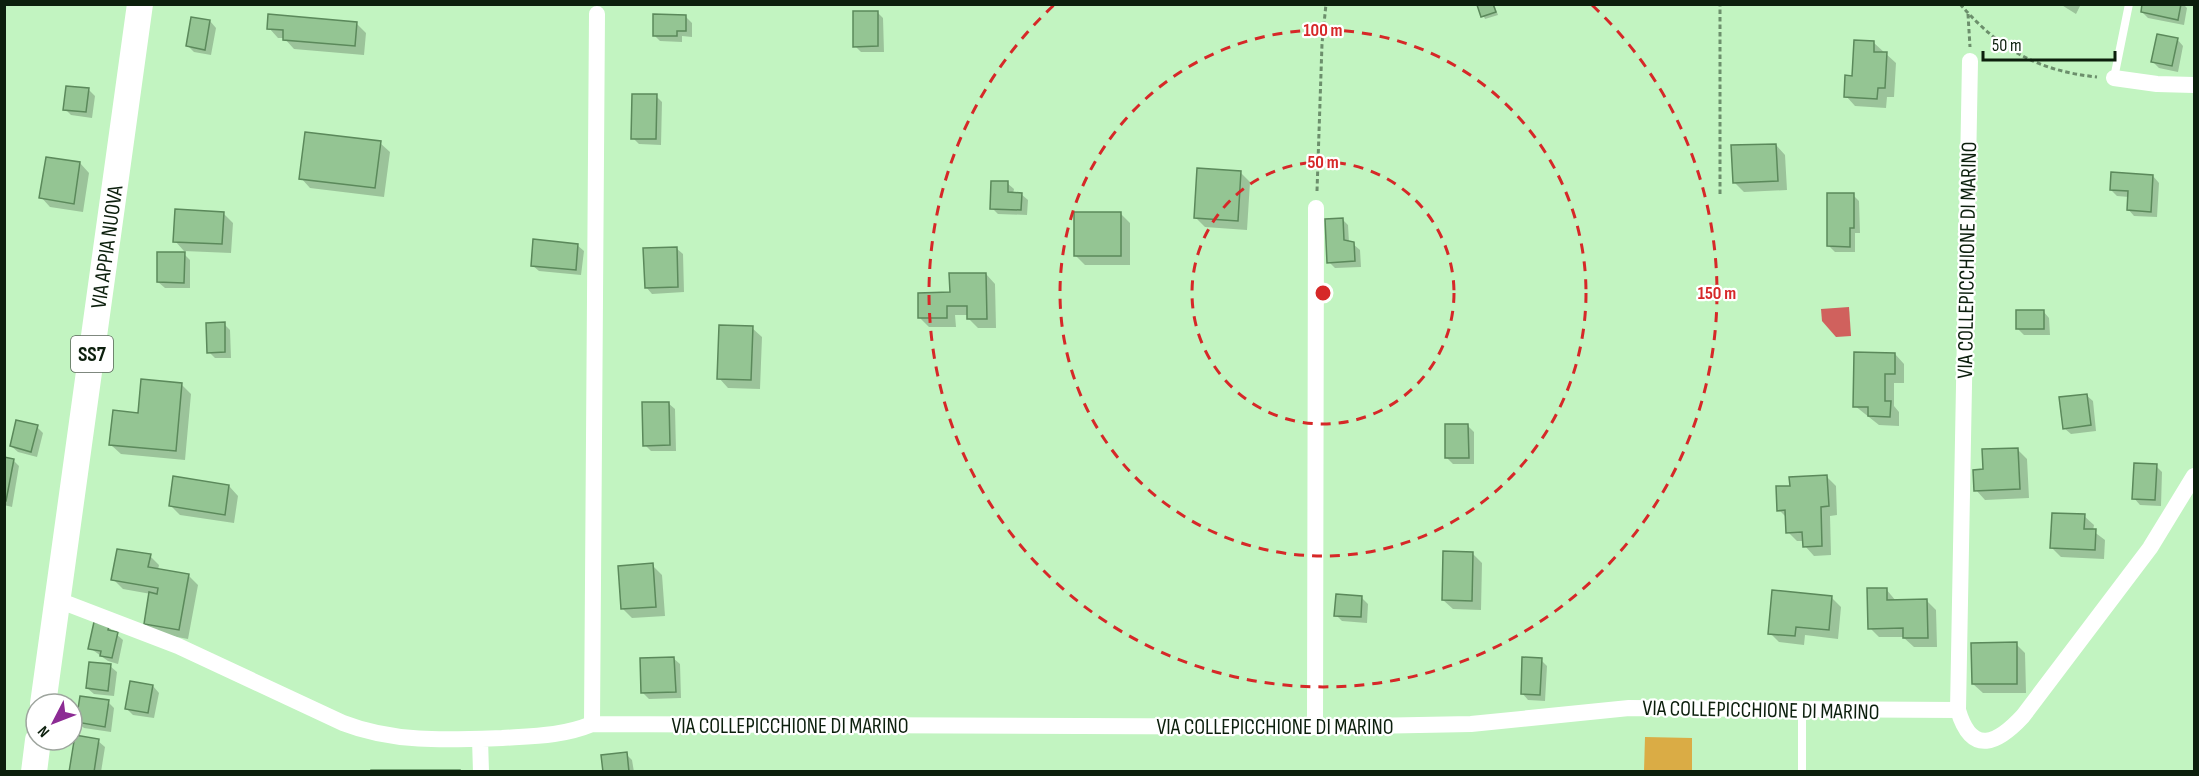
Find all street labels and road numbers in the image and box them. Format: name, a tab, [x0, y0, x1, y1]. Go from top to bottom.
street label: VIA COLLEPICCHIONE DI MARINO	[1952, 141, 1983, 379]
street label: VIA APPIA NUOVA	[85, 183, 130, 311]
road number: SS7	[71, 336, 113, 372]
street label: VIA COLLEPICCHIONE DI MARINO	[1642, 695, 1880, 726]
street label: VIA COLLEPICCHIONE DI MARINO	[671, 713, 909, 740]
street label: VIA COLLEPICCHIONE DI MARINO	[1156, 714, 1394, 741]

